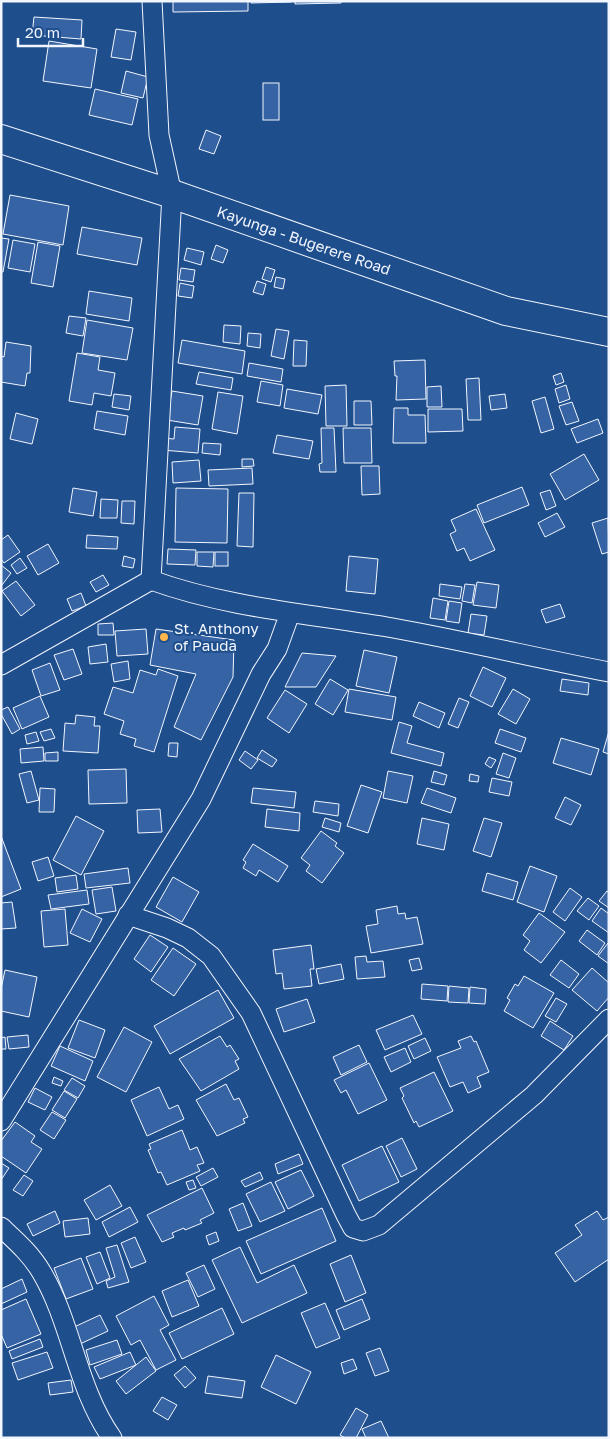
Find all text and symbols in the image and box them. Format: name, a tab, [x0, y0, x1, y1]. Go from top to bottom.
scale bar	[18, 15, 82, 47]
text: 20 m	[25, 23, 60, 41]
street label: Kayunga - Bugerere Road	[215, 202, 393, 278]
place label: St. Anthony of Pauda	[174, 619, 259, 654]
marker: St. Anthony of Pauda	[158, 631, 170, 643]

